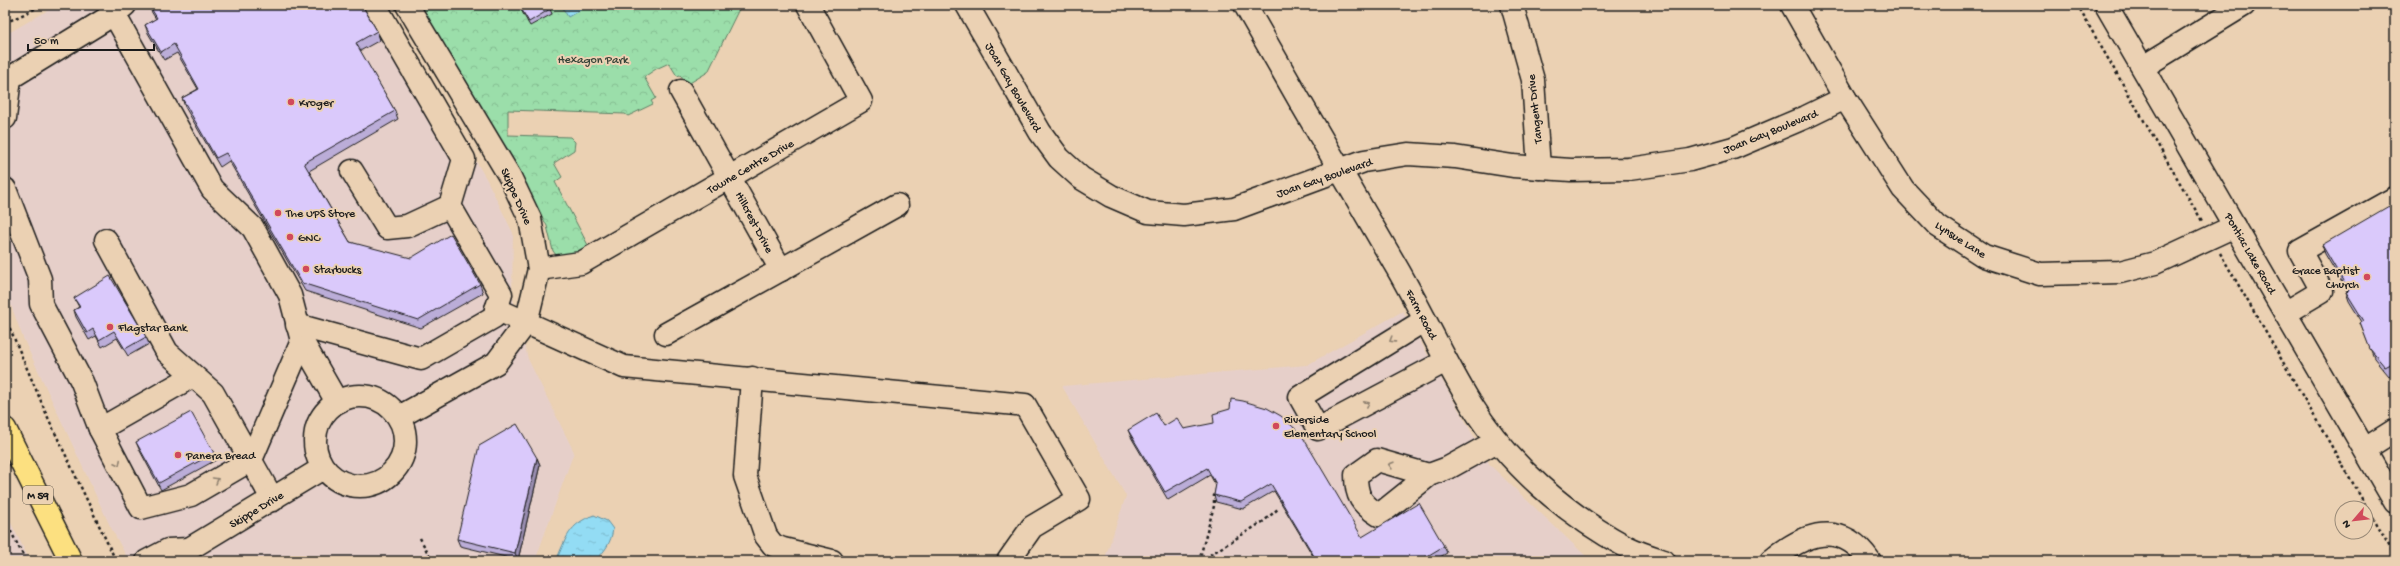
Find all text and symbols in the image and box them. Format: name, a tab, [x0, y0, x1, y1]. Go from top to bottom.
scale bar	[28, 26, 154, 52]
text: 50 m	[34, 35, 59, 49]
street label: Joan Gay Boulevard	[981, 41, 1044, 136]
park label: Hexagon Park	[558, 54, 630, 68]
street label: Tangent Drive	[1525, 73, 1547, 145]
marker: Kroger	[286, 97, 296, 107]
place label: Kroger	[299, 97, 335, 111]
street label: Joan Gay Boulevard	[1721, 107, 1821, 158]
street label: Towne Centre Drive	[704, 137, 797, 199]
street label: Joan Gay Boulevard	[1275, 156, 1376, 202]
street label: Skippe Drive	[496, 166, 534, 228]
street label: Hillcrest Drive	[731, 190, 776, 257]
marker: The UPS Store	[273, 208, 283, 218]
place label: The UPS Store	[285, 208, 356, 222]
street label: Pontiac Lake Road	[2220, 210, 2279, 298]
street label: Lynsue Lane	[1932, 219, 1989, 263]
marker: GNC	[285, 232, 295, 242]
place label: GNC	[298, 232, 321, 246]
marker: Starbucks	[301, 264, 311, 274]
place label: Starbucks	[314, 264, 362, 278]
place label: Grace Baptist Church	[2292, 265, 2360, 293]
marker: Grace Baptist Church	[2362, 272, 2372, 282]
street label: Farm Road	[1401, 287, 1440, 343]
marker: Flagstar Bank	[105, 322, 115, 332]
place label: Flagstar Bank	[117, 322, 189, 336]
one-way arrow	[1389, 336, 1396, 343]
one-way arrow	[1362, 401, 1370, 408]
place label: Riverside Elementary School	[1284, 414, 1377, 442]
marker: Riverside Elementary School	[1271, 421, 1281, 431]
marker: Panera Bread	[173, 450, 183, 460]
place label: Panera Bread	[185, 450, 256, 464]
one-way arrow	[113, 459, 121, 467]
one-way arrow	[1388, 461, 1395, 469]
one-way arrow	[212, 478, 219, 485]
road number: M 59	[23, 486, 53, 504]
street label: Skippe Drive	[227, 489, 287, 532]
north arrow	[2334, 500, 2374, 540]
text: N	[2340, 518, 2354, 530]

